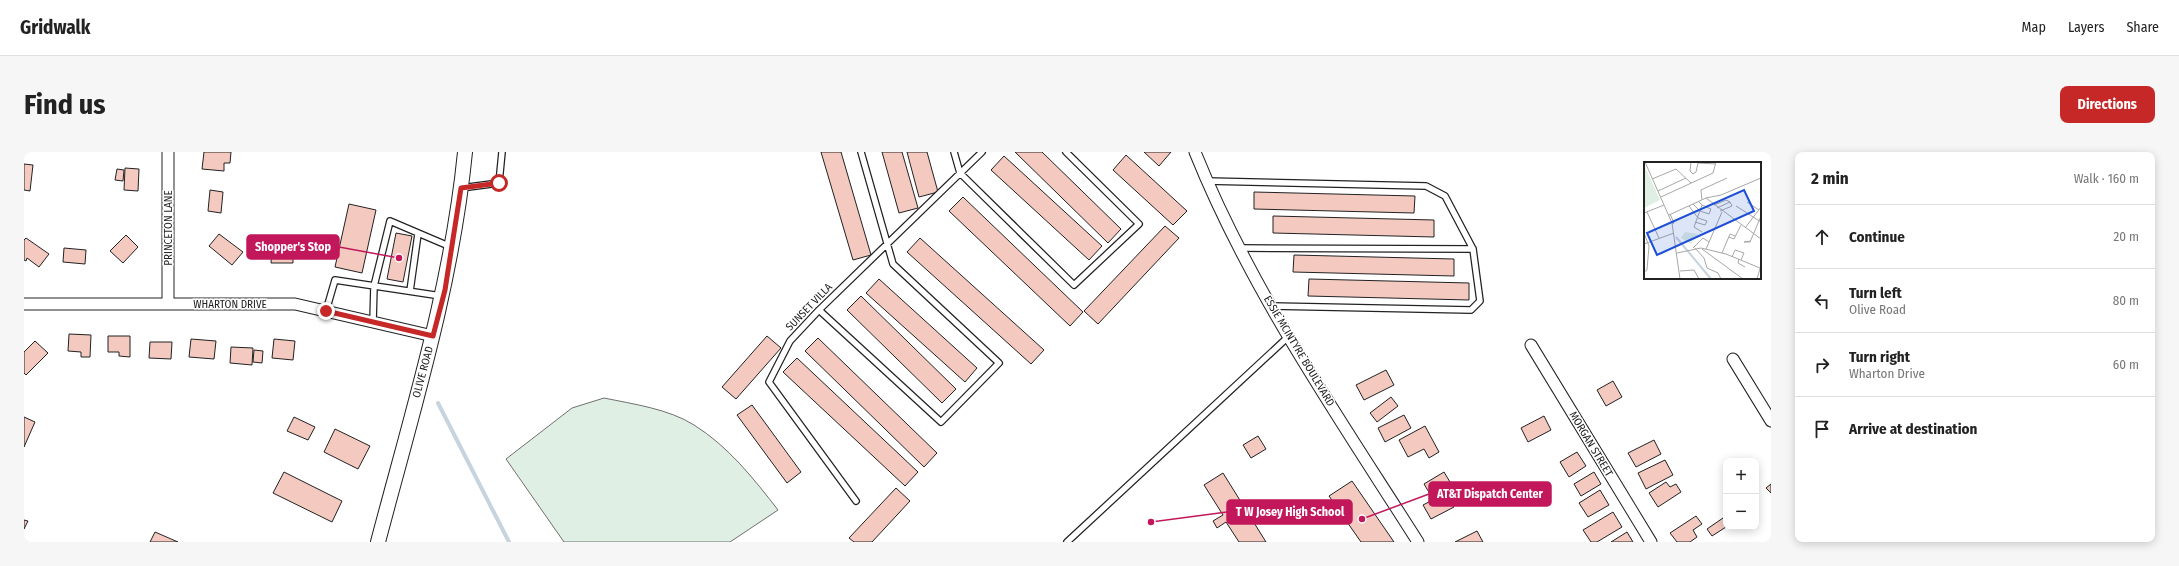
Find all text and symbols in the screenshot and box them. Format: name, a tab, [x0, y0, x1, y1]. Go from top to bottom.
text: Gridwalk	[20, 16, 90, 39]
text: Map	[2022, 19, 2046, 36]
text: Layers	[2068, 19, 2104, 36]
text: Share	[2126, 19, 2159, 36]
button: Directions	[2060, 86, 2155, 123]
text: Find us	[24, 88, 106, 121]
inset map	[1644, 162, 1761, 279]
text: 2 min	[1811, 168, 1849, 189]
text: Walk · 160 m	[2074, 171, 2139, 186]
route start	[490, 174, 508, 192]
street label: PRINCETON LANE	[162, 190, 175, 266]
icon: ahead	[1811, 226, 1833, 248]
text: Continue	[1849, 228, 1905, 246]
text: 20 m	[2113, 229, 2139, 244]
callout: Shopper's Stop	[247, 235, 339, 259]
text: Shopper's Stop	[255, 240, 331, 254]
street label: SUNSET VILLA	[783, 280, 835, 333]
text: Turn left	[1849, 284, 1902, 302]
icon: left	[1811, 290, 1833, 312]
street label: ESSIE MCINTYRE BOULEVARD	[1261, 293, 1337, 409]
text: 80 m	[2113, 293, 2139, 308]
street label: WHARTON DRIVE	[193, 298, 267, 311]
route end	[317, 302, 335, 320]
text: Olive Road	[1849, 302, 1906, 317]
street label: OLIVE ROAD	[410, 345, 436, 399]
text: Turn right	[1849, 348, 1910, 366]
icon: right	[1811, 354, 1833, 376]
text: 60 m	[2113, 357, 2139, 372]
text: Wharton Drive	[1849, 366, 1925, 381]
street label: MORGAN STREET	[1566, 409, 1616, 480]
icon: arrive	[1811, 418, 1833, 440]
text: Arrive at destination	[1849, 420, 1977, 438]
map controls	[1723, 458, 1759, 530]
button: +	[1723, 458, 1759, 494]
callout: AT&T Dispatch Center	[1429, 482, 1551, 506]
text: AT&T Dispatch Center	[1436, 487, 1544, 501]
button: −	[1723, 494, 1759, 530]
callout: T W Josey High School	[1227, 500, 1352, 524]
text: T W Josey High School	[1236, 505, 1345, 519]

